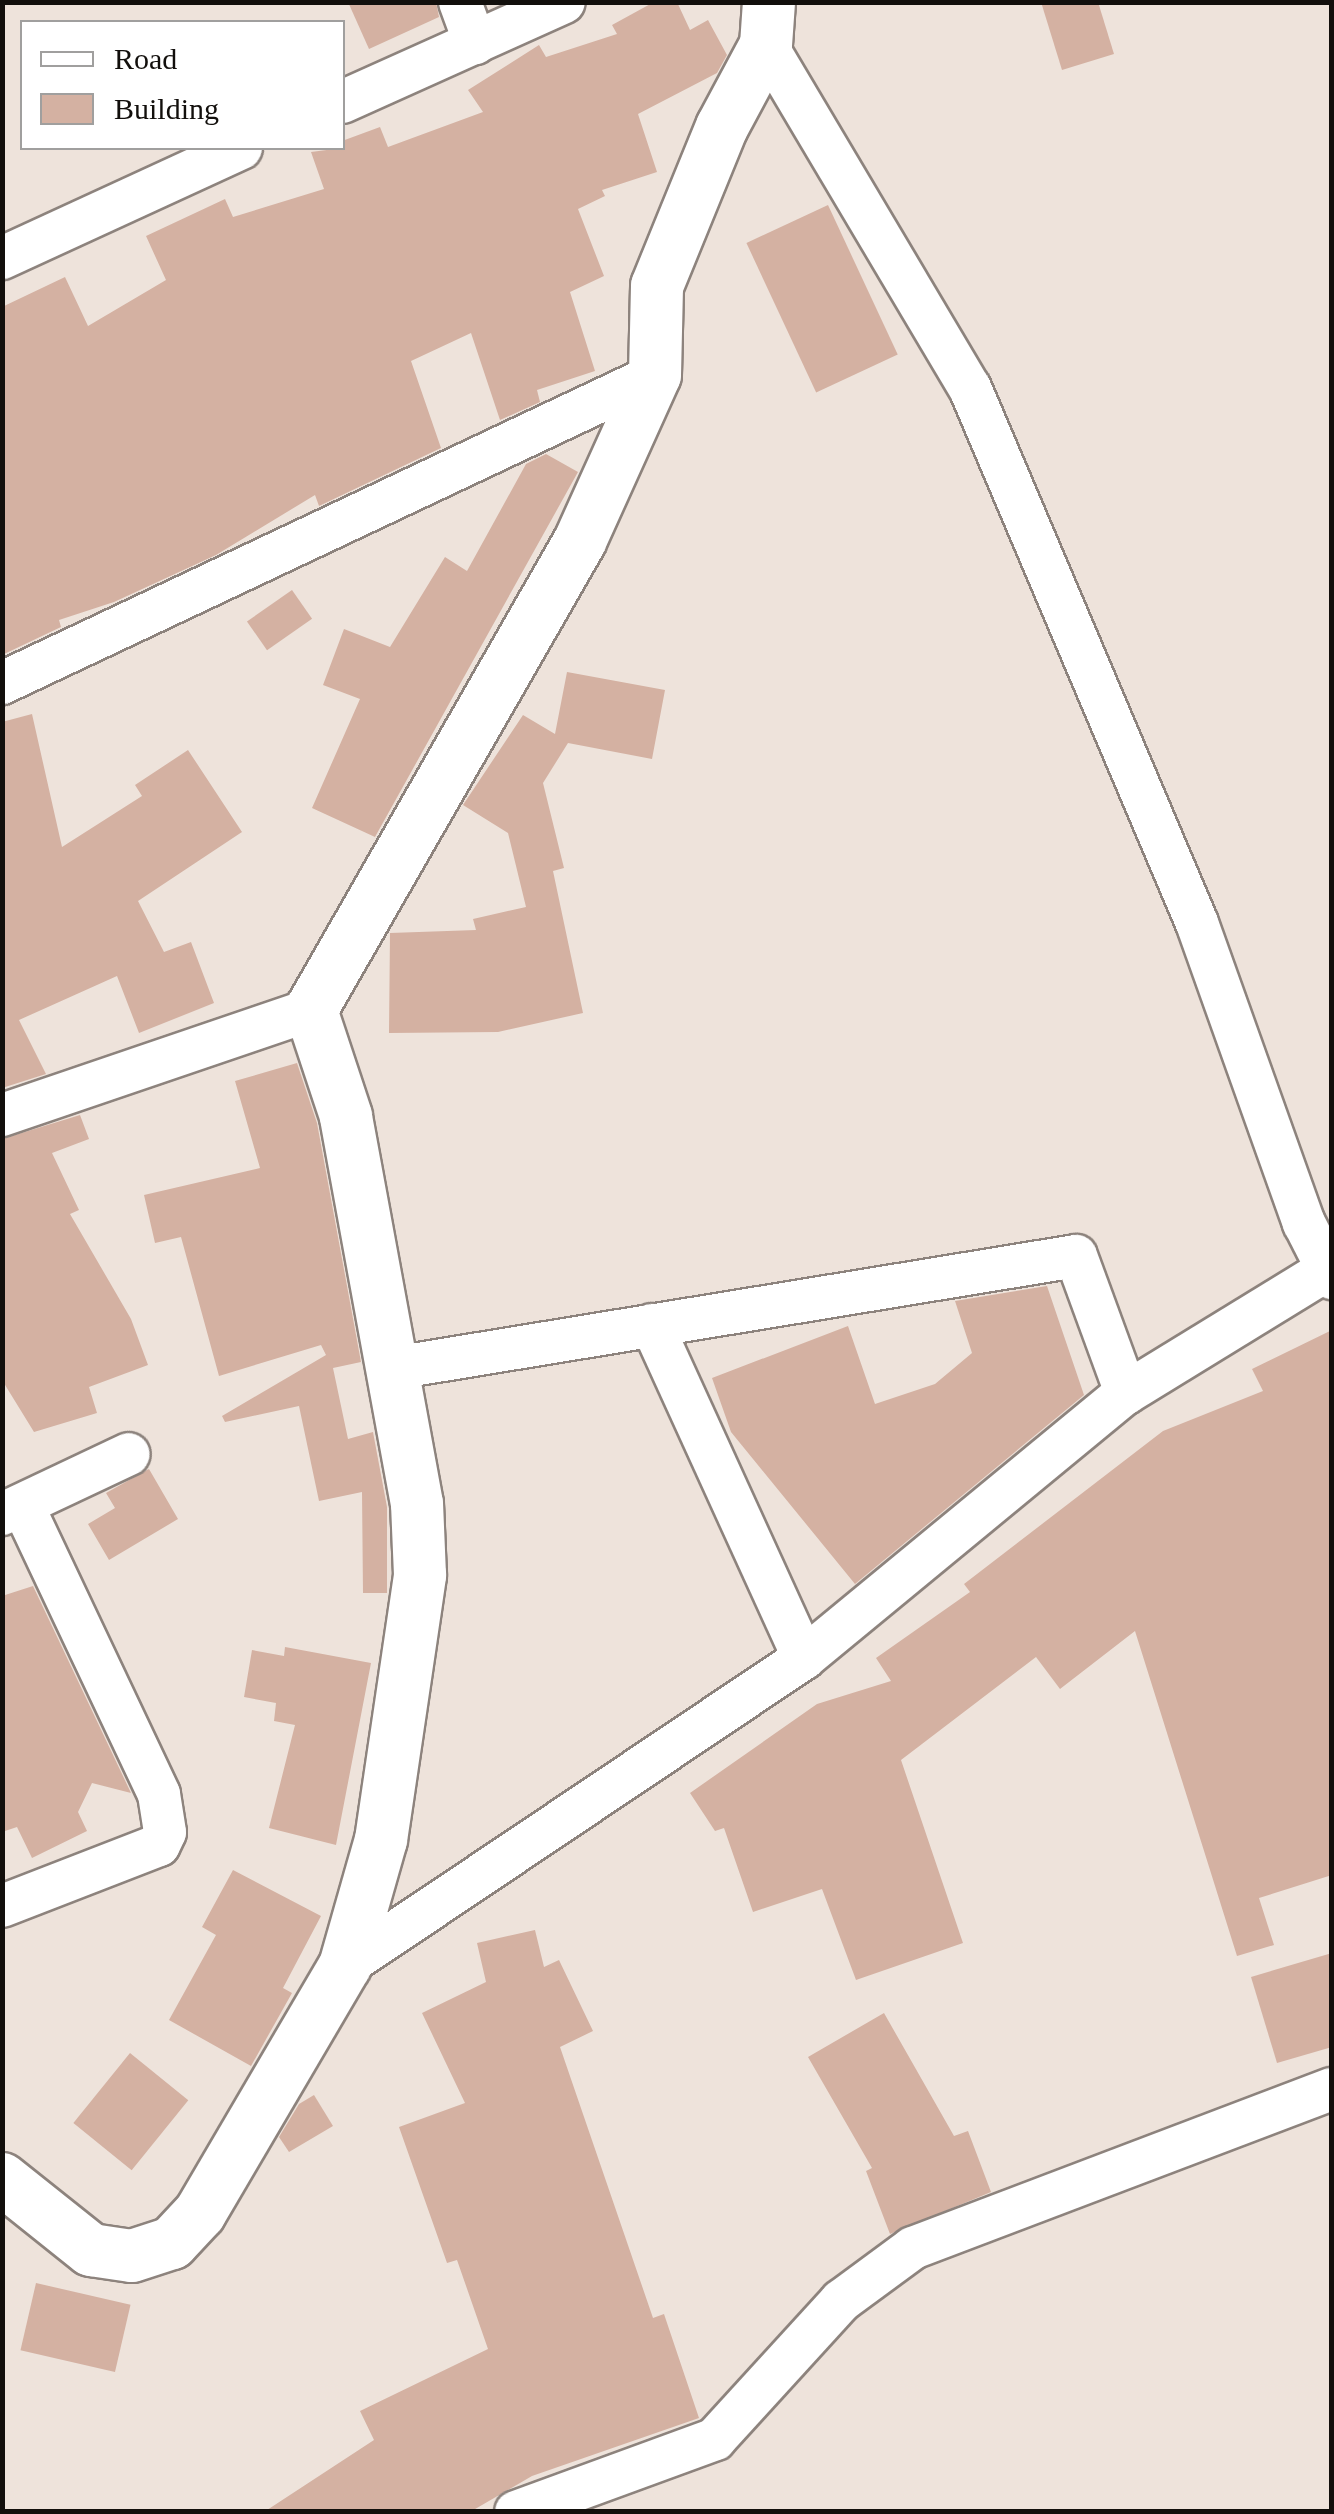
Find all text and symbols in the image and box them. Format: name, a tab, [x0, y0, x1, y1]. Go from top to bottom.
legend	[20, 20, 345, 150]
text: Road	[114, 42, 177, 75]
text: Building	[114, 92, 219, 125]

